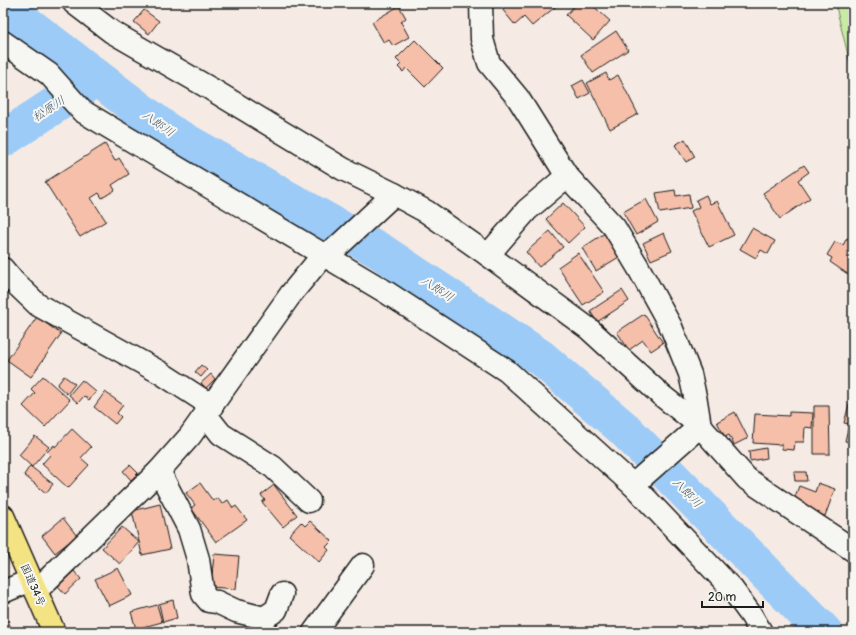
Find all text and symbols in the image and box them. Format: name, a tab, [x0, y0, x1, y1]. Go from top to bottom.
water label: 松原川	[30, 93, 68, 125]
water label: 八郎川	[139, 108, 177, 140]
water label: 八郎川	[418, 273, 456, 305]
water label: 八郎川	[669, 475, 705, 511]
street label: 国道34号	[18, 562, 48, 608]
scale bar	[702, 583, 763, 609]
text: 20 m	[708, 590, 737, 605]

